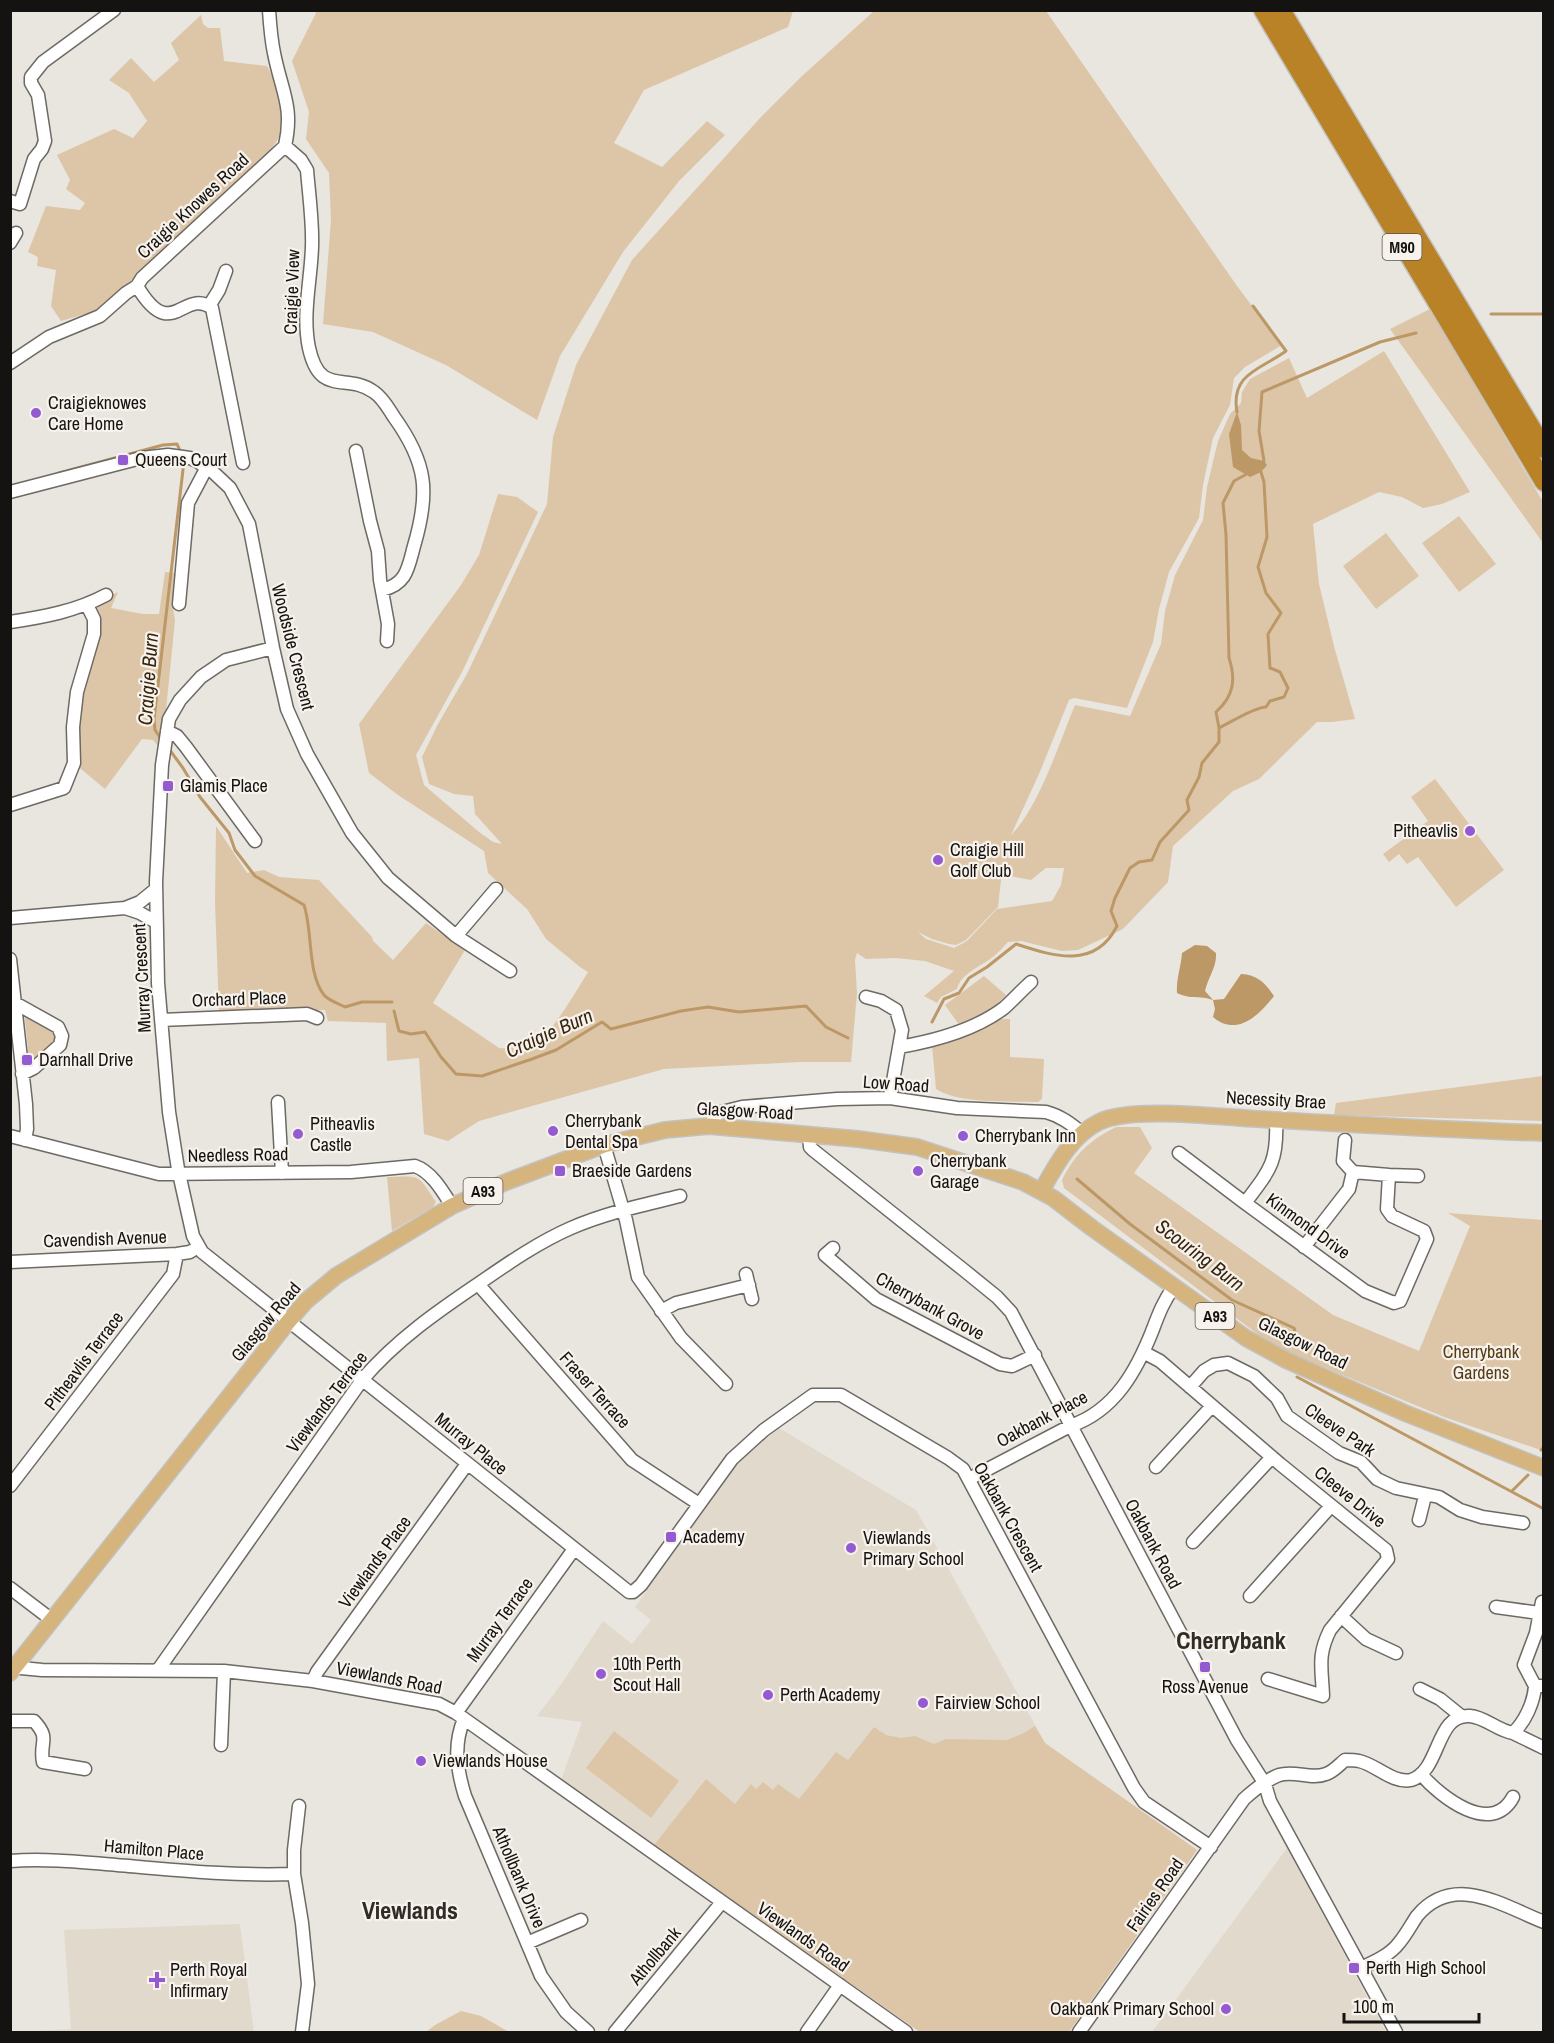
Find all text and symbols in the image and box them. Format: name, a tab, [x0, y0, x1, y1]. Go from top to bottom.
street label: Craigie Knowes Road	[131, 147, 254, 264]
road number: M90	[1382, 234, 1422, 260]
street label: Craigie View	[278, 249, 305, 335]
place label: Craigieknowes Care Home	[48, 390, 146, 436]
marker: Craigieknowes Care Home	[29, 406, 43, 420]
place label: Queens Court	[135, 447, 227, 472]
marker: Queens Court	[116, 453, 130, 467]
street label: Woodside Crescent	[266, 581, 321, 713]
water label: Craigie Burn	[131, 632, 164, 726]
place label: Glamis Place	[180, 773, 268, 798]
marker: Glamis Place	[161, 779, 175, 793]
place label: Pitheavlis	[1393, 818, 1458, 843]
marker: Pitheavlis	[1463, 824, 1477, 838]
place label: Craigie Hill Golf Club	[950, 837, 1024, 883]
marker: Craigie Hill Golf Club	[931, 853, 945, 867]
street label: Murray Crescent	[126, 923, 157, 1033]
street label: Orchard Place	[191, 984, 287, 1013]
water label: Craigie Burn	[501, 1001, 597, 1064]
place label: Darnhall Drive	[39, 1047, 133, 1072]
marker: Darnhall Drive	[20, 1053, 34, 1067]
street label: Low Road	[862, 1069, 930, 1098]
street label: Necessity Brae	[1225, 1084, 1327, 1115]
street label: Glasgow Road	[696, 1095, 794, 1126]
place label: Cherrybank Dental Spa	[565, 1108, 642, 1154]
place label: Pitheavlis Castle	[310, 1111, 375, 1157]
place label: Cherrybank Inn	[975, 1123, 1076, 1148]
marker: Cherrybank Dental Spa	[546, 1124, 560, 1138]
marker: Pitheavlis Castle	[291, 1127, 305, 1141]
marker: Cherrybank Inn	[956, 1129, 970, 1143]
street label: Needless Road	[187, 1141, 289, 1168]
place label: Cherrybank Garage	[930, 1148, 1007, 1194]
place label: Braeside Gardens	[572, 1158, 692, 1183]
marker: Braeside Gardens	[553, 1164, 567, 1178]
marker: Cherrybank Garage	[911, 1164, 925, 1178]
road number: A93	[464, 1178, 502, 1204]
street label: Kinmond Drive	[1261, 1187, 1355, 1265]
water label: Scouring Burn	[1150, 1212, 1250, 1297]
street label: Cavendish Avenue	[43, 1224, 167, 1253]
street label: Cherrybank Grove	[871, 1265, 989, 1346]
street label: Glasgow Road	[225, 1277, 306, 1367]
road number: A93	[1196, 1303, 1234, 1329]
street label: Pitheavlis Terrace	[38, 1306, 129, 1415]
street label: Glasgow Road	[1254, 1310, 1352, 1375]
park label: Cherrybank Gardens	[1443, 1339, 1520, 1385]
street label: Viewlands Terrace	[280, 1346, 373, 1458]
street label: Fraser Terrace	[554, 1346, 637, 1434]
street label: Oakbank Place	[992, 1384, 1092, 1453]
street label: Cleeve Park	[1300, 1397, 1381, 1463]
street label: Murray Place	[430, 1407, 513, 1481]
street label: Oakbank Crescent	[968, 1457, 1049, 1576]
street label: Cleeve Drive	[1309, 1460, 1391, 1533]
street label: Oakbank Road	[1119, 1494, 1188, 1593]
street label: Viewlands Place	[332, 1510, 417, 1613]
place label: Academy	[682, 1524, 745, 1549]
place label: Viewlands Primary School	[863, 1525, 964, 1571]
marker: Academy	[664, 1530, 678, 1544]
marker: Viewlands Primary School	[844, 1541, 858, 1555]
street label: Murray Terrace	[460, 1572, 539, 1667]
district label: Cherrybank	[1176, 1624, 1286, 1656]
place label: 10th Perth Scout Hall	[613, 1651, 681, 1697]
street label: Viewlands Road	[334, 1655, 444, 1700]
marker: Ross Avenue	[1198, 1660, 1212, 1674]
marker: 10th Perth Scout Hall	[594, 1667, 608, 1681]
place label: Ross Avenue	[1162, 1674, 1248, 1699]
place label: Perth Academy	[780, 1682, 881, 1707]
marker: Perth Academy	[761, 1688, 775, 1702]
place label: Fairview School	[935, 1690, 1040, 1715]
marker: Fairview School	[916, 1696, 930, 1710]
place label: Viewlands House	[433, 1748, 548, 1773]
marker: Viewlands House	[414, 1754, 428, 1768]
street label: Athollbank Drive	[486, 1821, 552, 1932]
street label: Hamilton Place	[103, 1833, 205, 1866]
street label: Fairies Road	[1120, 1853, 1189, 1937]
district label: Viewlands	[362, 1894, 458, 1926]
street label: Viewlands Road	[752, 1896, 854, 1978]
street label: Athollbank	[622, 1921, 687, 1991]
place label: Perth High School	[1366, 1955, 1486, 1980]
place label: Perth Royal Infirmary	[170, 1957, 247, 2003]
marker: Perth High School	[1347, 1961, 1361, 1975]
marker: Perth Royal Infirmary	[148, 1971, 166, 1989]
scale bar	[1344, 1986, 1479, 2024]
text: 100 m	[1353, 1994, 1394, 2019]
place label: Oakbank Primary School	[1050, 1996, 1214, 2021]
marker: Oakbank Primary School	[1219, 2002, 1233, 2016]

